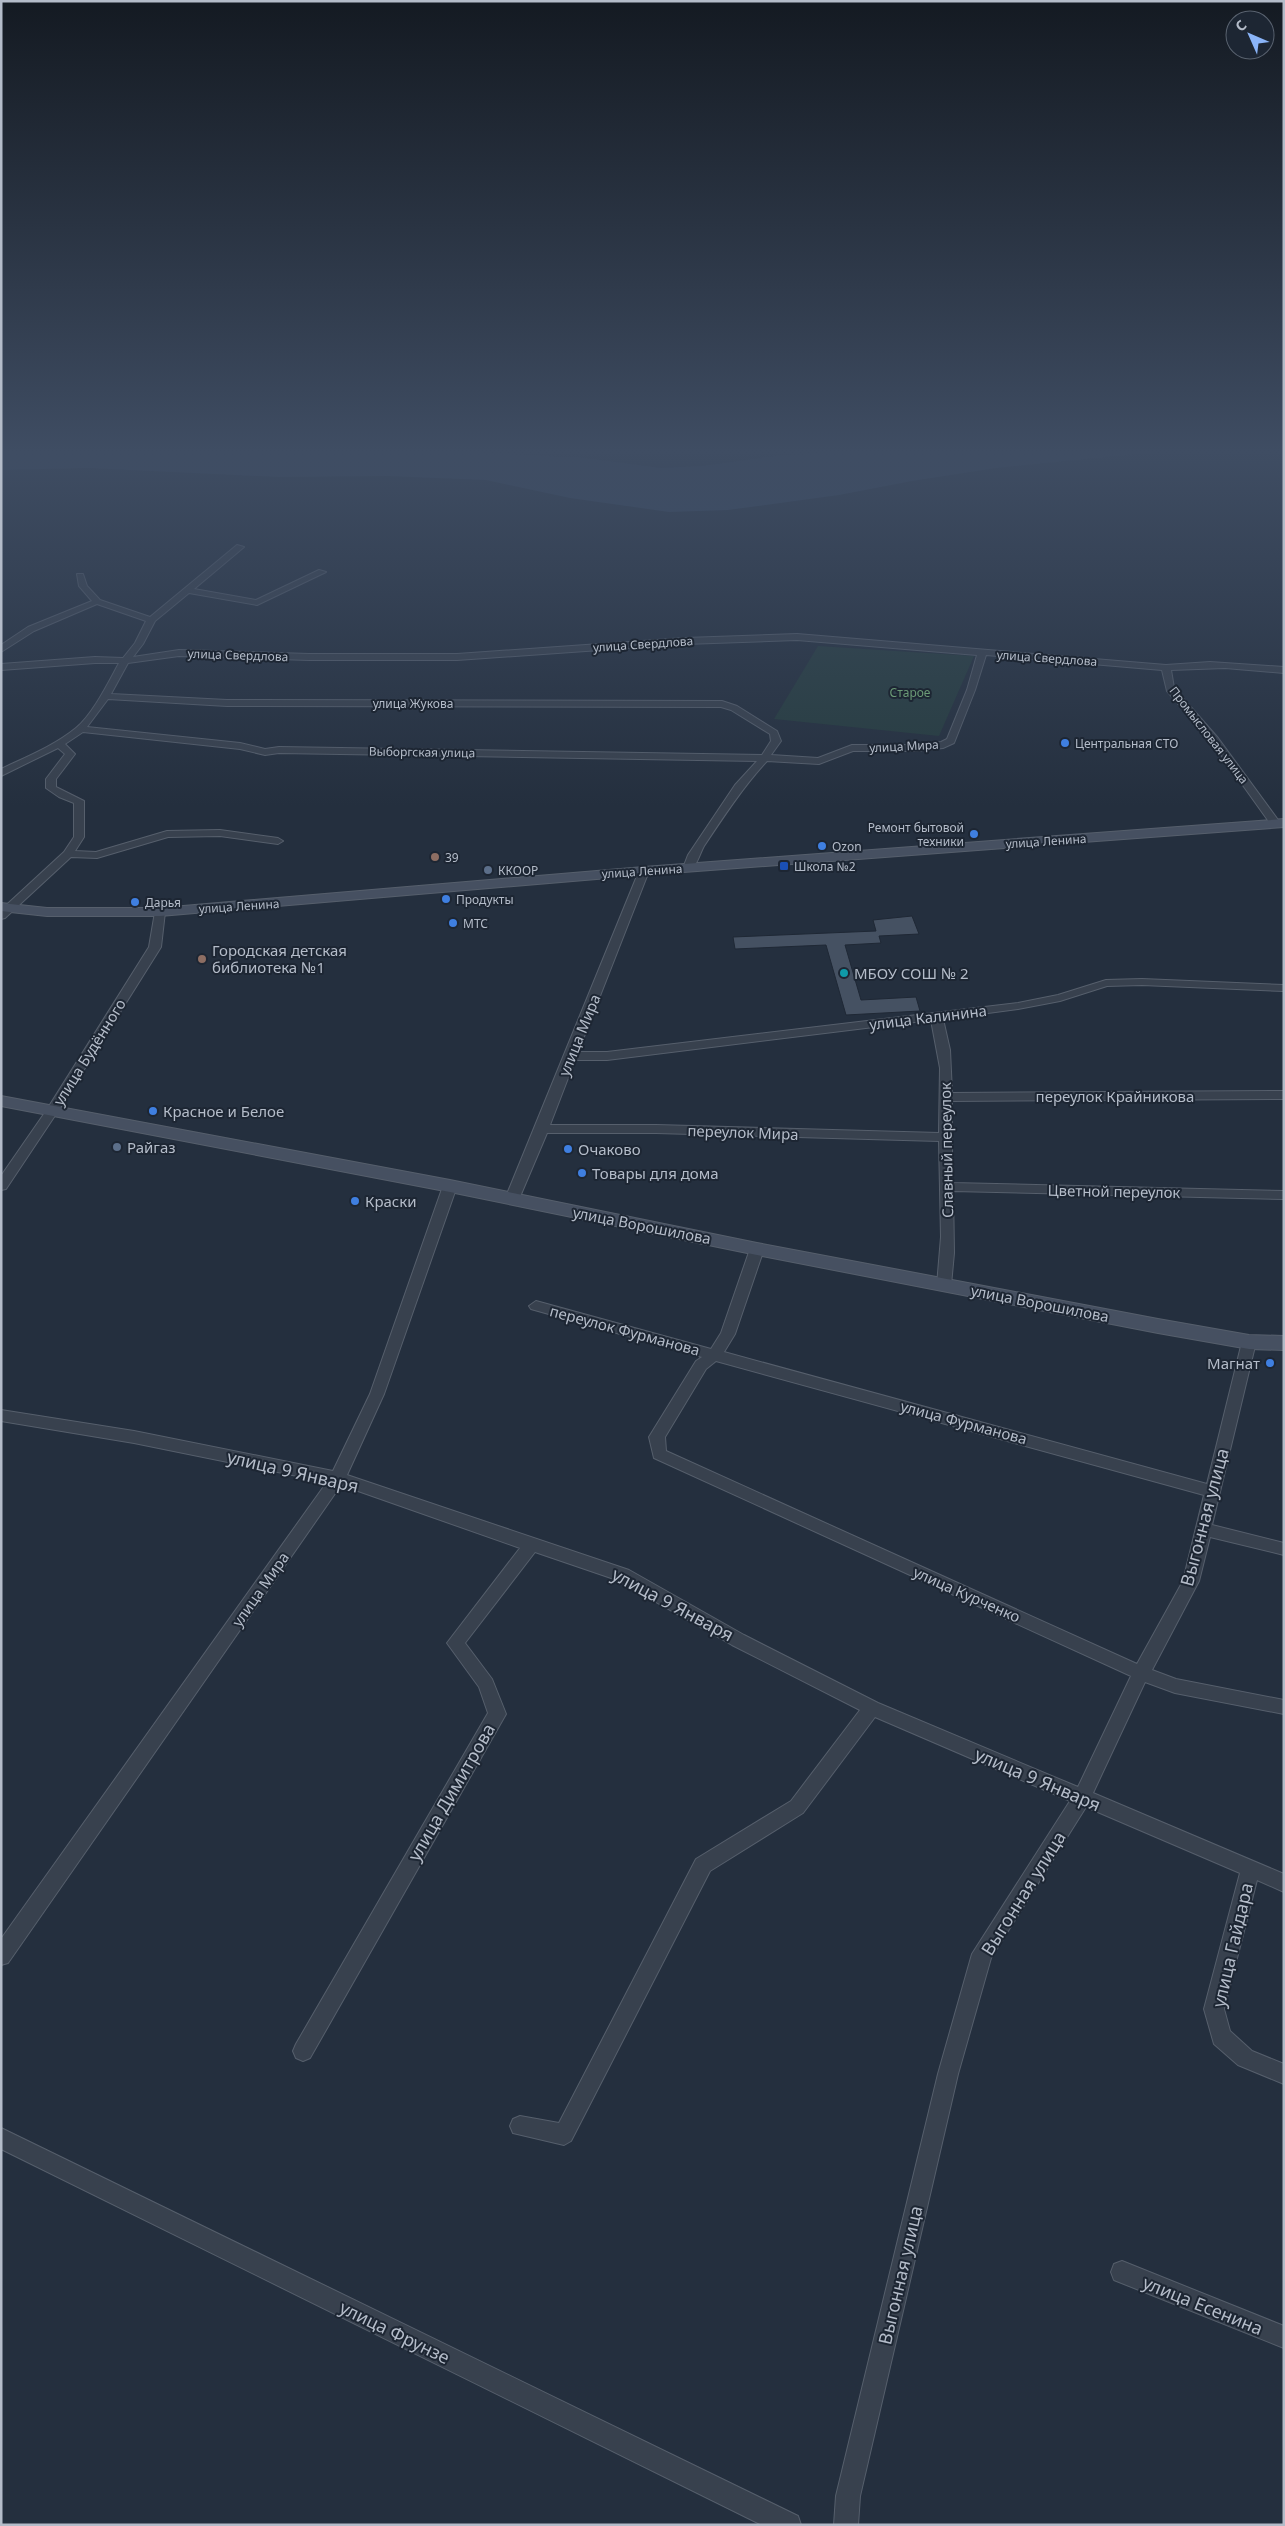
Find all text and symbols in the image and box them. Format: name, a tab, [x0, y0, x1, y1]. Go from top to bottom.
north arrow	[1225, 10, 1275, 60]
text: С	[1231, 16, 1250, 35]
street label: улица Свердлова	[592, 632, 694, 656]
street label: улица Свердлова	[187, 645, 289, 665]
street label: улица Свердлова	[996, 646, 1098, 670]
street label: Промысловая улица	[1166, 683, 1252, 787]
park label: Старое	[890, 684, 931, 701]
street label: улица Жукова	[373, 695, 453, 712]
place label: Центральная СТО	[1075, 735, 1178, 752]
street label: улица Мира	[869, 736, 939, 756]
marker: Центральная СТО	[1059, 737, 1071, 749]
street label: Выборгская улица	[369, 743, 475, 761]
place label: Ремонт бытовой техники	[868, 819, 964, 850]
marker: Ремонт бытовой техники	[968, 828, 980, 840]
street label: улица Ленина	[1005, 830, 1087, 852]
place label: Ozon	[832, 838, 862, 855]
marker: Ozon	[816, 840, 828, 852]
place label: 39	[445, 849, 459, 866]
marker: 39	[429, 851, 441, 863]
place label: Школа №2	[794, 858, 856, 875]
street label: улица Ленина	[601, 860, 683, 882]
marker: Школа №2	[778, 860, 790, 872]
place label: ККООР	[498, 862, 538, 879]
marker: ККООР	[482, 864, 494, 876]
place label: Продукты	[456, 891, 514, 908]
marker: Продукты	[440, 893, 452, 905]
place label: Дарья	[145, 894, 181, 911]
street label: улица Ленина	[198, 895, 280, 917]
marker: Дарья	[129, 896, 141, 908]
place label: МТС	[463, 915, 488, 932]
marker: МТС	[447, 917, 459, 929]
place label: Городская детская библиотека №1	[212, 940, 347, 977]
marker: Городская детская библиотека №1	[196, 953, 208, 965]
place label: МБОУ СОШ № 2	[854, 963, 969, 983]
marker: МБОУ СОШ № 2	[838, 967, 850, 979]
street label: улица Мира	[553, 991, 605, 1079]
street label: улица Будённого	[48, 995, 130, 1109]
street label: улица Калинина	[868, 1000, 988, 1034]
street label: Славный переулок	[935, 1082, 957, 1218]
street label: переулок Крайникова	[1036, 1086, 1194, 1106]
place label: Красное и Белое	[163, 1101, 284, 1121]
marker: Красное и Белое	[147, 1105, 159, 1117]
street label: переулок Мира	[687, 1120, 799, 1144]
place label: Райгаз	[127, 1137, 176, 1157]
place label: Очаково	[578, 1139, 641, 1159]
marker: Райгаз	[111, 1141, 123, 1153]
marker: Очаково	[562, 1143, 574, 1155]
place label: Товары для дома	[592, 1163, 719, 1183]
marker: Товары для дома	[576, 1167, 588, 1179]
street label: Цветной переулок	[1047, 1180, 1181, 1202]
place label: Краски	[365, 1191, 417, 1211]
marker: Краски	[349, 1195, 361, 1207]
street label: улица Ворошилова	[571, 1202, 713, 1248]
street label: улица Ворошилова	[969, 1280, 1111, 1326]
street label: переулок Фурманова	[548, 1300, 702, 1360]
place label: Магнат	[1207, 1353, 1260, 1373]
marker: Магнат	[1264, 1357, 1276, 1369]
street label: улица Фурманова	[899, 1395, 1029, 1449]
street label: улица 9 Января	[225, 1444, 361, 1498]
street label: Выгонная улица	[1174, 1445, 1234, 1589]
street label: улица Мира	[227, 1548, 293, 1630]
street label: улица Курченко	[910, 1561, 1024, 1627]
street label: улица 9 Января	[608, 1562, 738, 1646]
street label: улица Димитрова	[402, 1719, 500, 1865]
street label: улица 9 Января	[971, 1742, 1105, 1816]
street label: Выгонная улица	[975, 1826, 1071, 1960]
street label: улица Гайдара	[1206, 1880, 1258, 2010]
street label: Выгонная улица	[872, 2203, 928, 2347]
street label: улица Есенина	[1139, 2270, 1267, 2340]
street label: улица Фрунзе	[336, 2295, 454, 2369]

